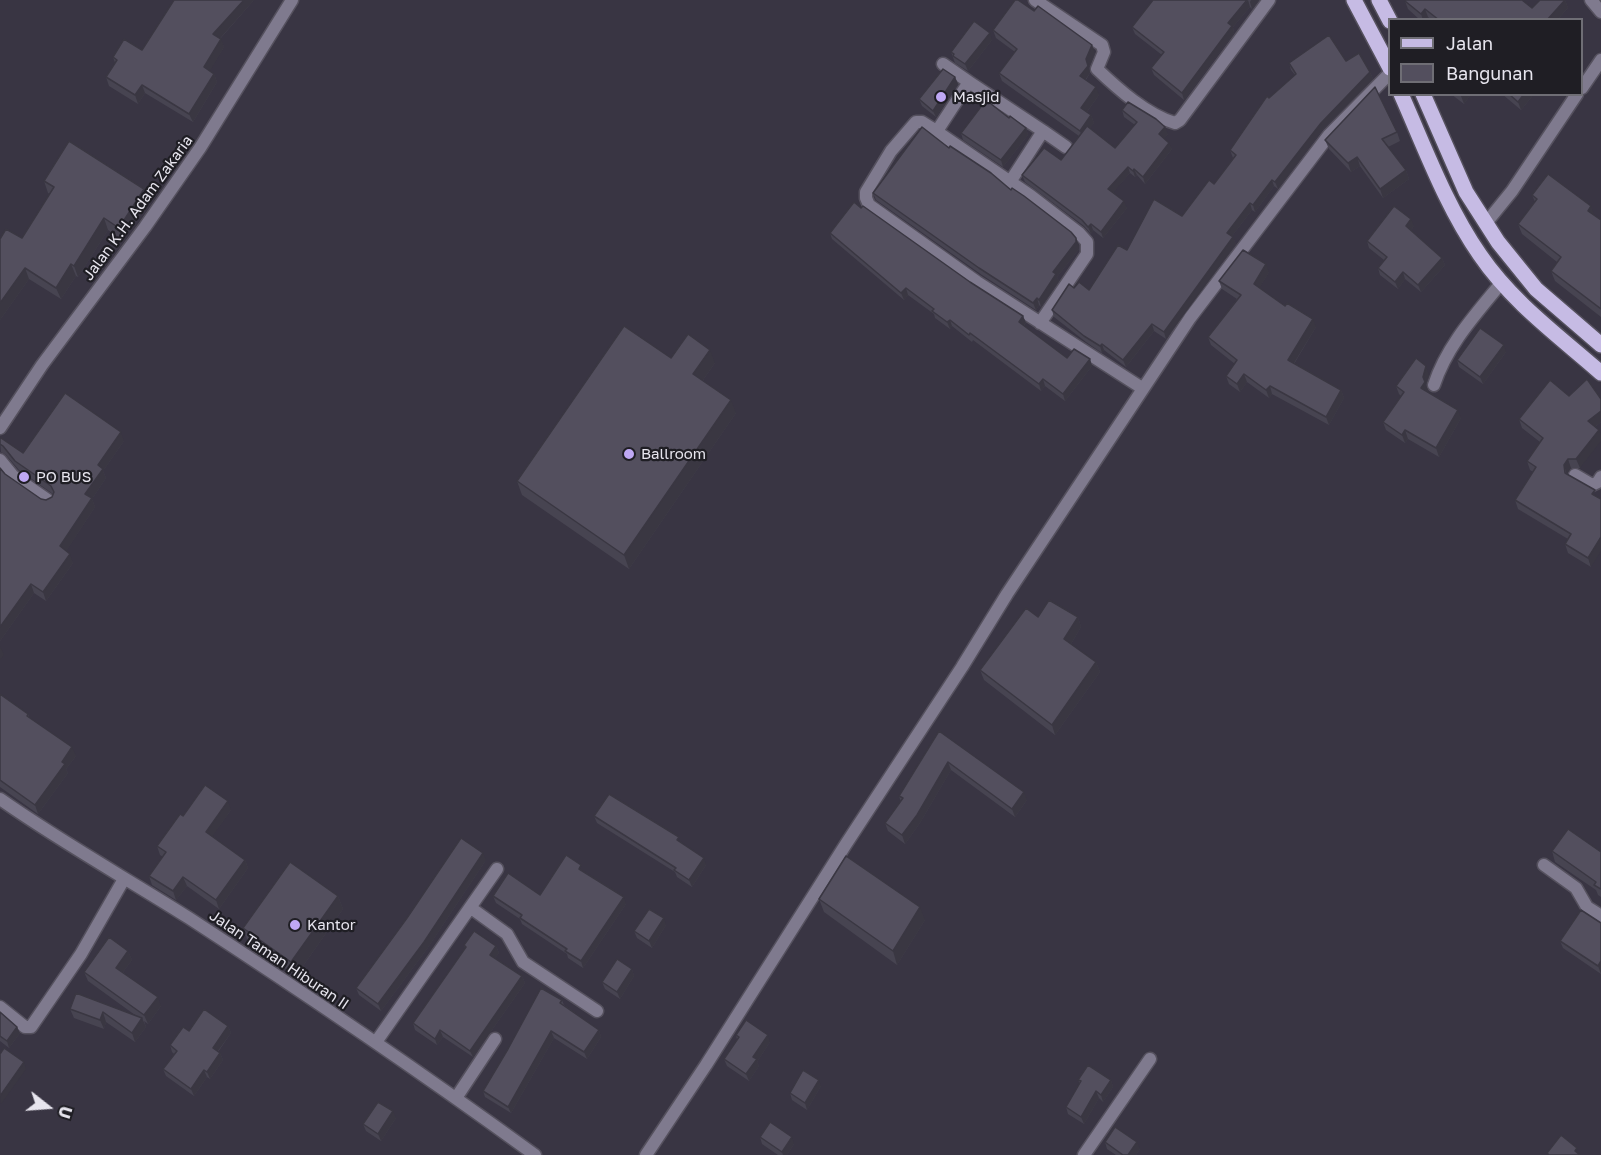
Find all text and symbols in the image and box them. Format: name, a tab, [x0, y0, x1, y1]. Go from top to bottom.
legend	[1388, 18, 1583, 96]
text: Jalan	[1446, 32, 1493, 54]
text: Bangunan	[1446, 62, 1534, 84]
place label: Masjid	[953, 88, 1000, 106]
marker: Masjid	[934, 90, 948, 104]
street label: Jalan K.H. Adam Zakaria	[79, 132, 197, 284]
place label: Ballroom	[641, 445, 706, 463]
marker: Ballroom	[622, 447, 636, 461]
place label: PO BUS	[36, 468, 91, 486]
marker: PO BUS	[17, 470, 31, 484]
street label: Jalan Taman Hiburan II	[206, 907, 352, 1013]
place label: Kantor	[307, 916, 356, 934]
marker: Kantor	[288, 918, 302, 932]
north arrow	[18, 1077, 78, 1137]
text: U	[54, 1104, 76, 1121]

